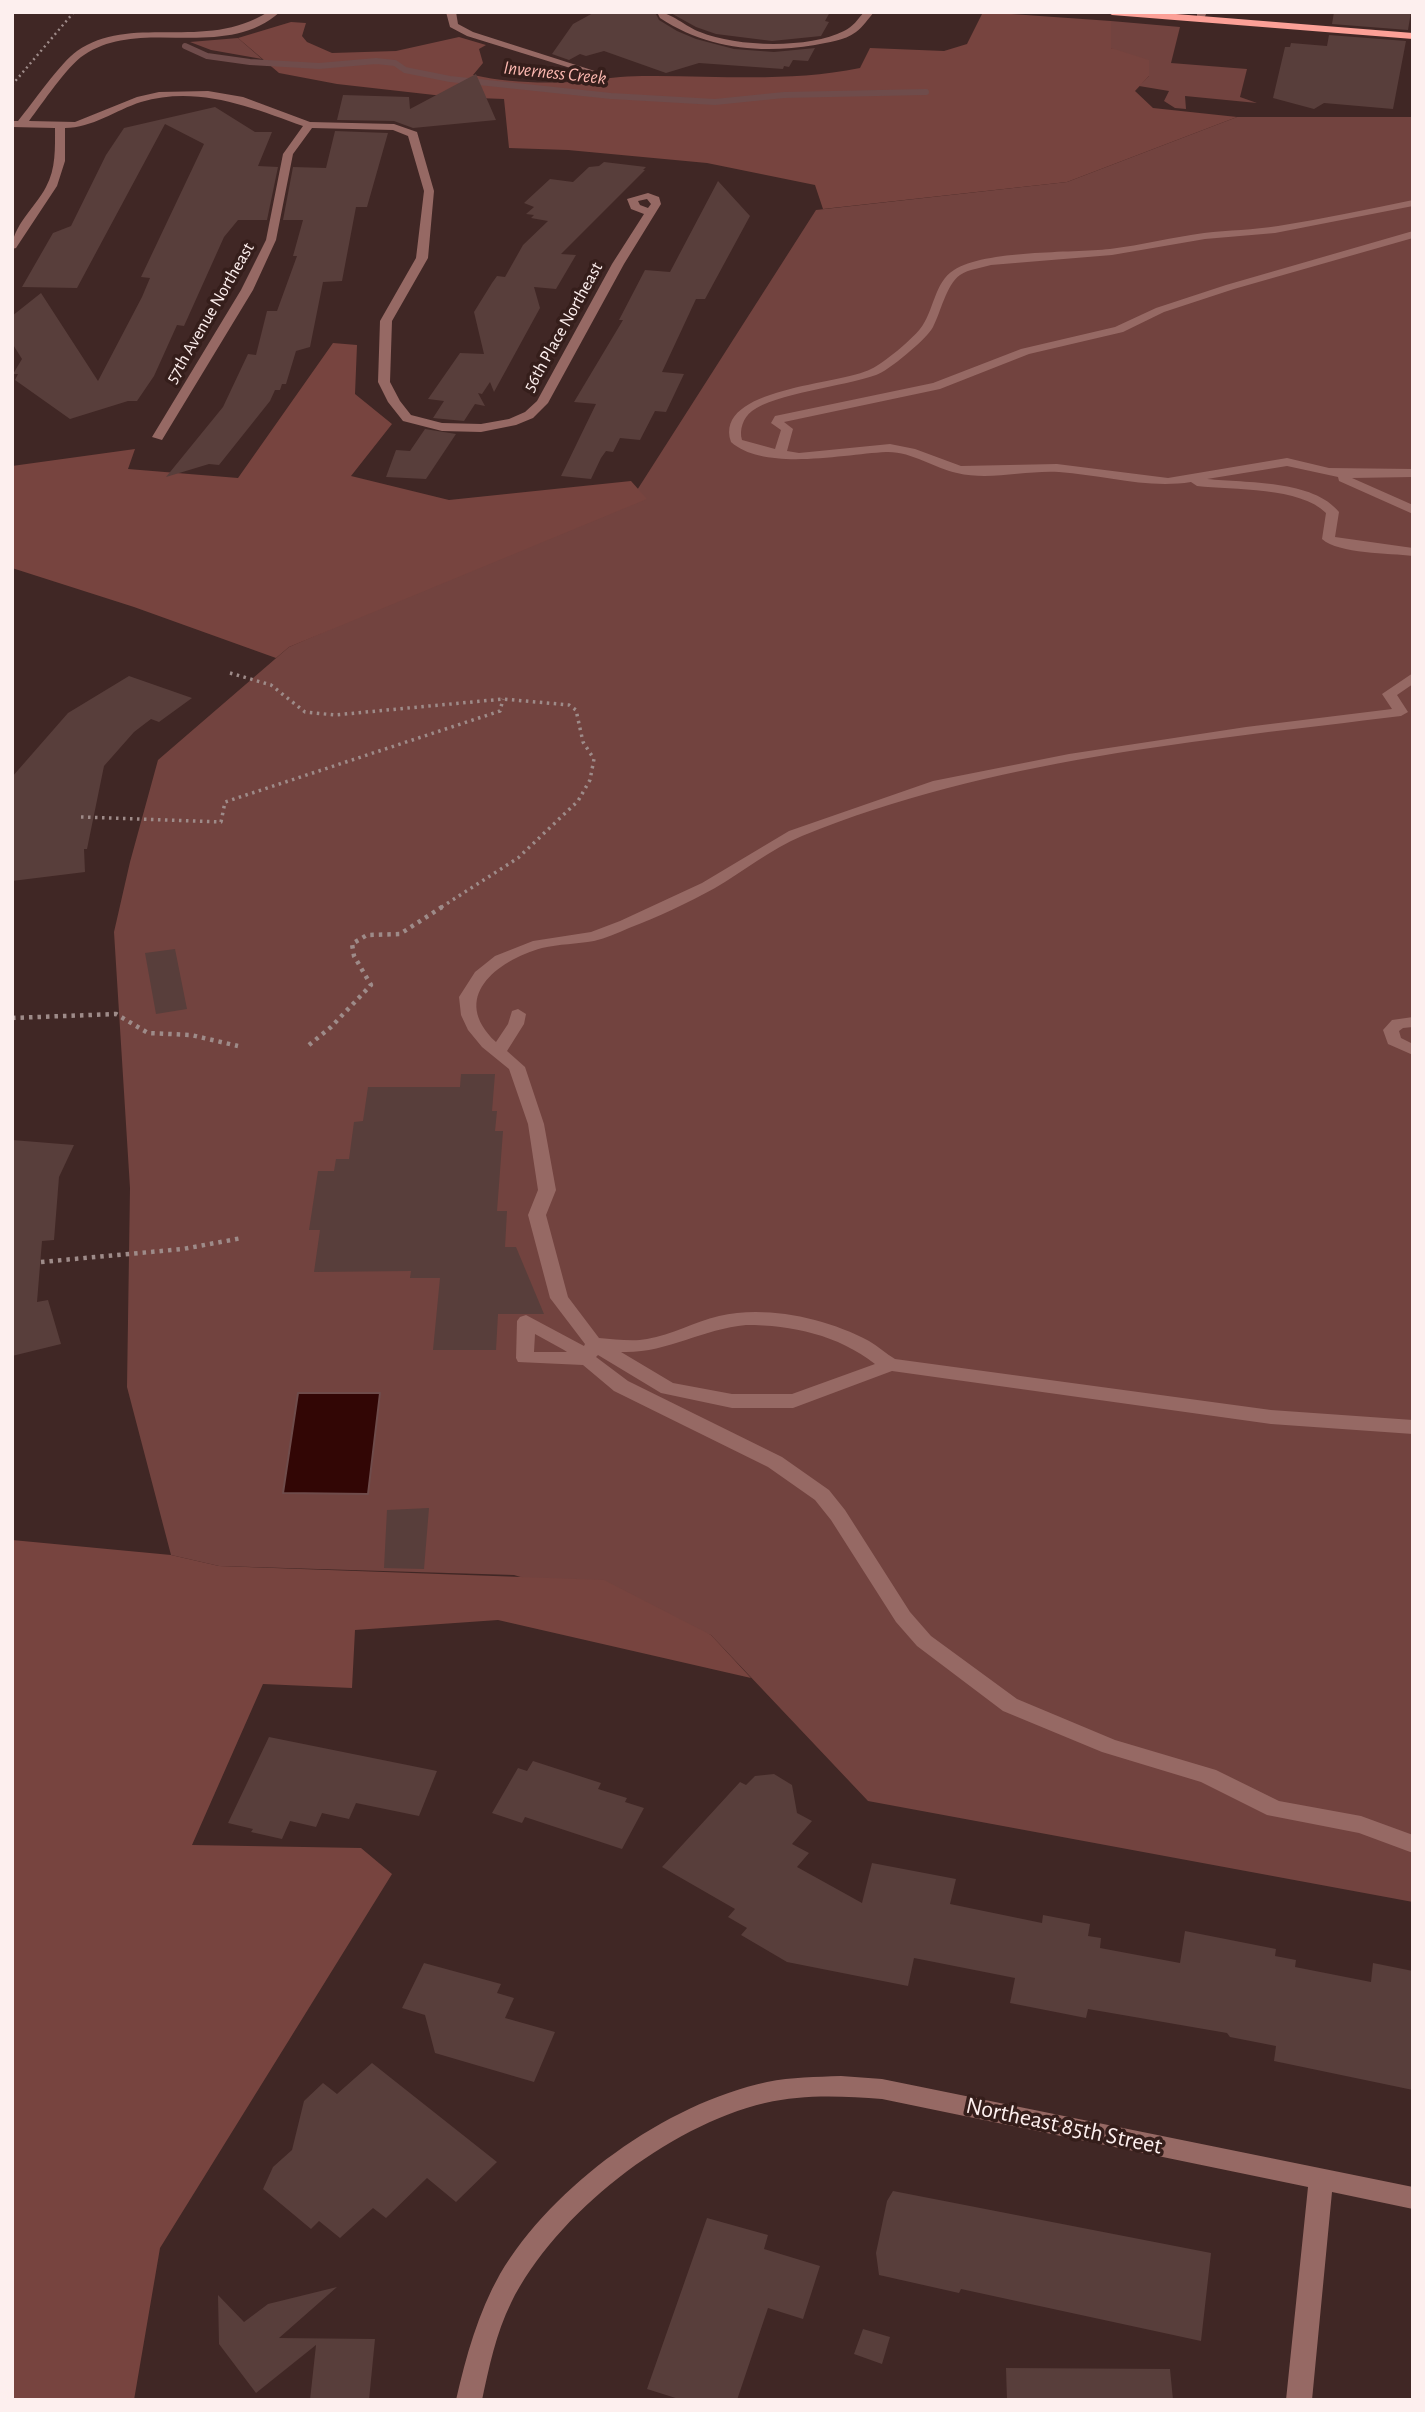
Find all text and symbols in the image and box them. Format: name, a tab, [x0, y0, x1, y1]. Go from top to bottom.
water label: Inverness Creek	[502, 56, 608, 90]
street label: 57th Avenue Northeast	[161, 239, 259, 387]
street label: 56th Place Northeast	[518, 258, 608, 396]
street label: Northeast 85th Street	[963, 2091, 1165, 2161]

